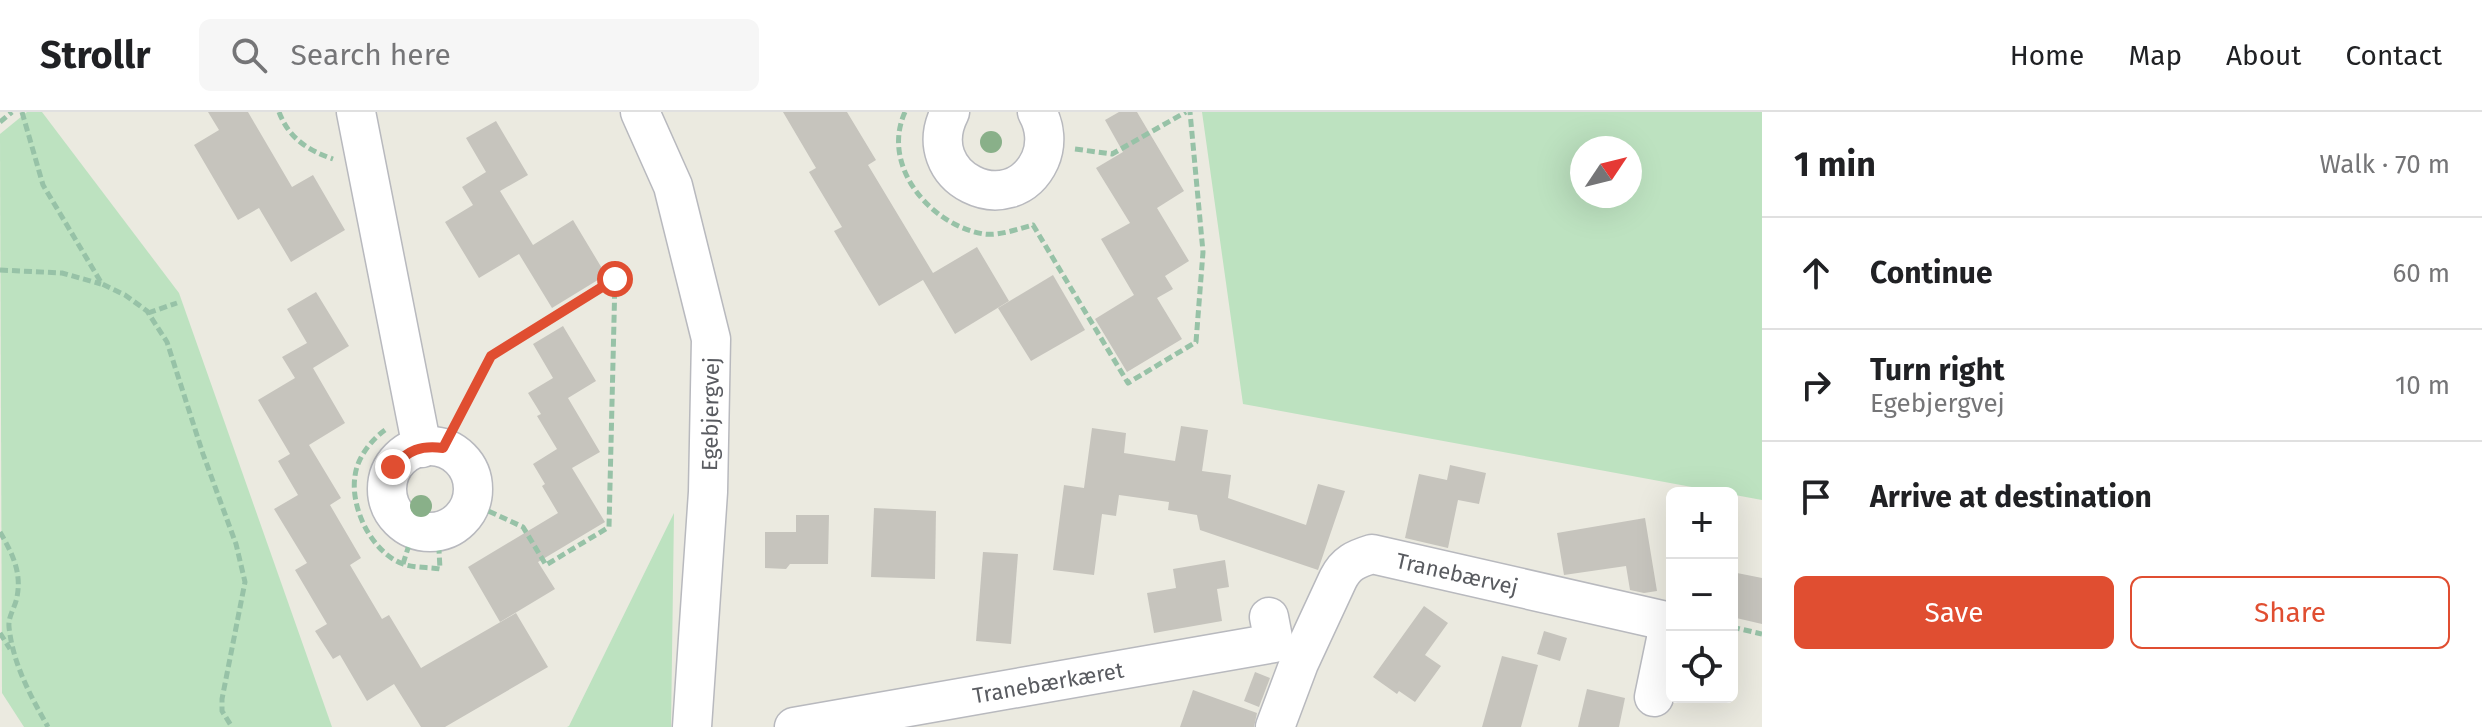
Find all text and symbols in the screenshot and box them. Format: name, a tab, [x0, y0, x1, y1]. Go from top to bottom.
search box	[199, 19, 759, 91]
text: Strollr	[40, 32, 151, 78]
icon: search	[227, 33, 271, 77]
text: Search here	[291, 37, 451, 73]
text: Home	[2010, 39, 2084, 72]
text: Map	[2128, 39, 2182, 72]
text: About	[2226, 39, 2301, 72]
text: Contact	[2345, 39, 2442, 72]
north arrow	[1570, 136, 1642, 208]
text: 1 min	[1794, 144, 1876, 185]
text: Walk · 70 m	[2320, 149, 2450, 180]
icon: ahead	[1794, 251, 1838, 295]
text: Continue	[1870, 255, 1993, 291]
text: 60 m	[2392, 258, 2450, 289]
route start	[597, 261, 633, 297]
text: Turn right	[1870, 352, 2005, 388]
street label: Egebjergvej	[696, 357, 725, 471]
icon: right	[1794, 363, 1838, 407]
text: 10 m	[2395, 370, 2450, 401]
text: Egebjergvej	[1870, 388, 2005, 419]
route end	[375, 449, 411, 485]
icon: arrive	[1794, 475, 1838, 519]
text: Arrive at destination	[1870, 479, 2152, 515]
map controls	[1666, 487, 1738, 703]
button: +	[1666, 487, 1738, 559]
street label: Tranebærvej	[1393, 547, 1521, 601]
button: −	[1666, 559, 1738, 631]
button: Save	[1794, 576, 2114, 649]
button: Share	[2130, 576, 2450, 649]
button: locate	[1666, 631, 1738, 703]
street label: Tranebærkæret	[971, 657, 1126, 709]

